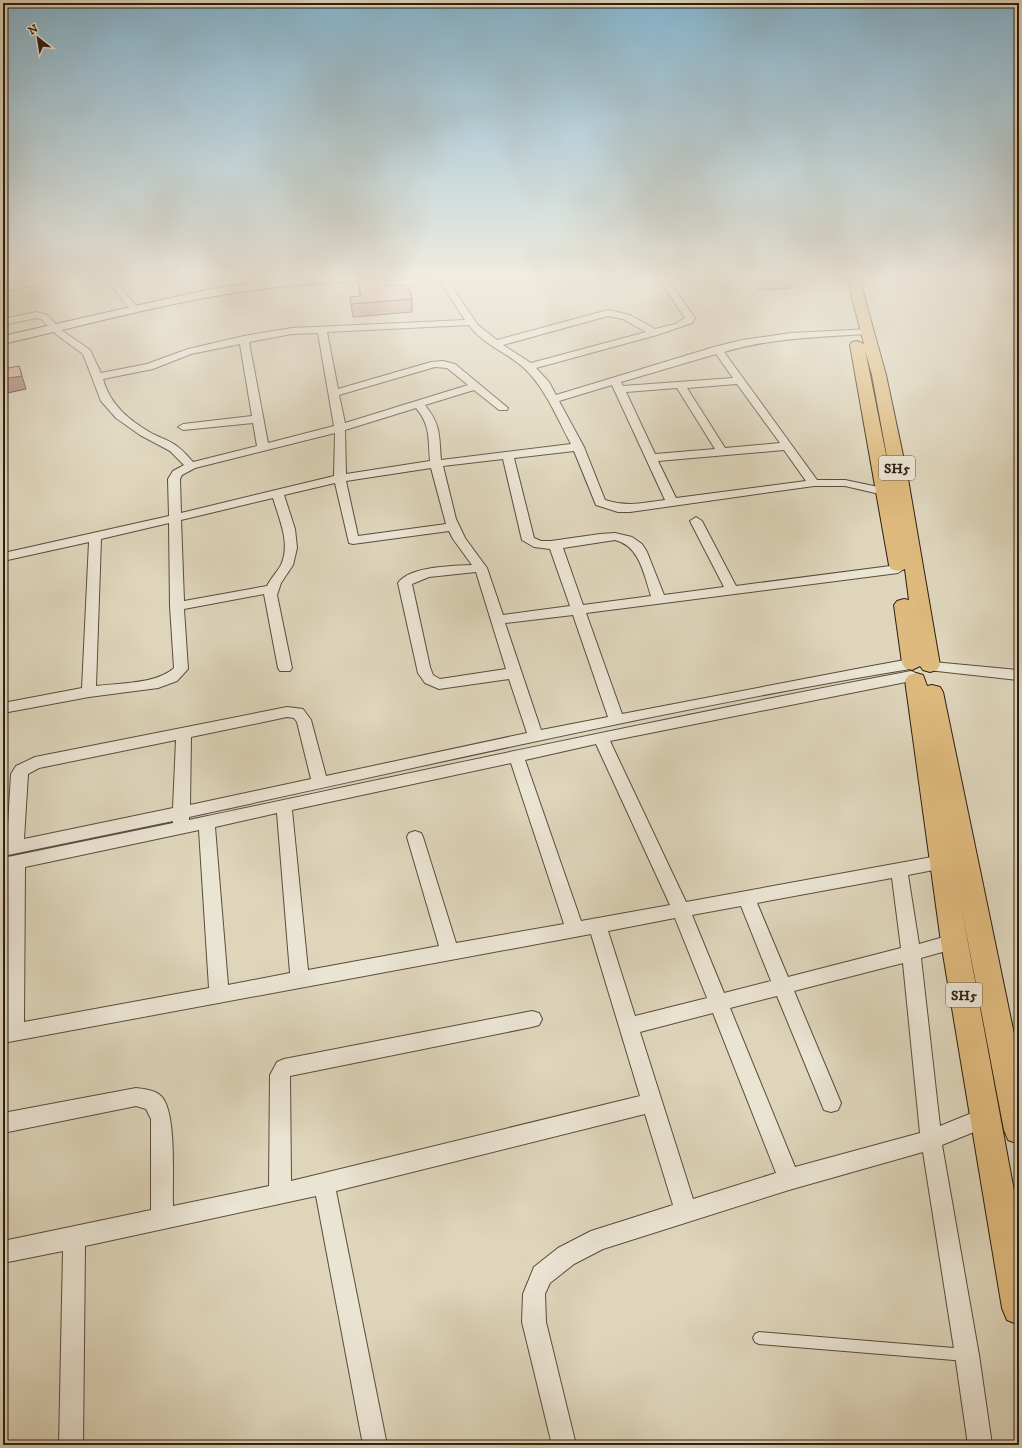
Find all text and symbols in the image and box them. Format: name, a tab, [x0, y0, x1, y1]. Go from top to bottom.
north arrow	[18, 18, 58, 58]
text: N	[26, 22, 41, 39]
road number: SH5	[879, 456, 915, 480]
road number: SH5	[946, 983, 982, 1007]

